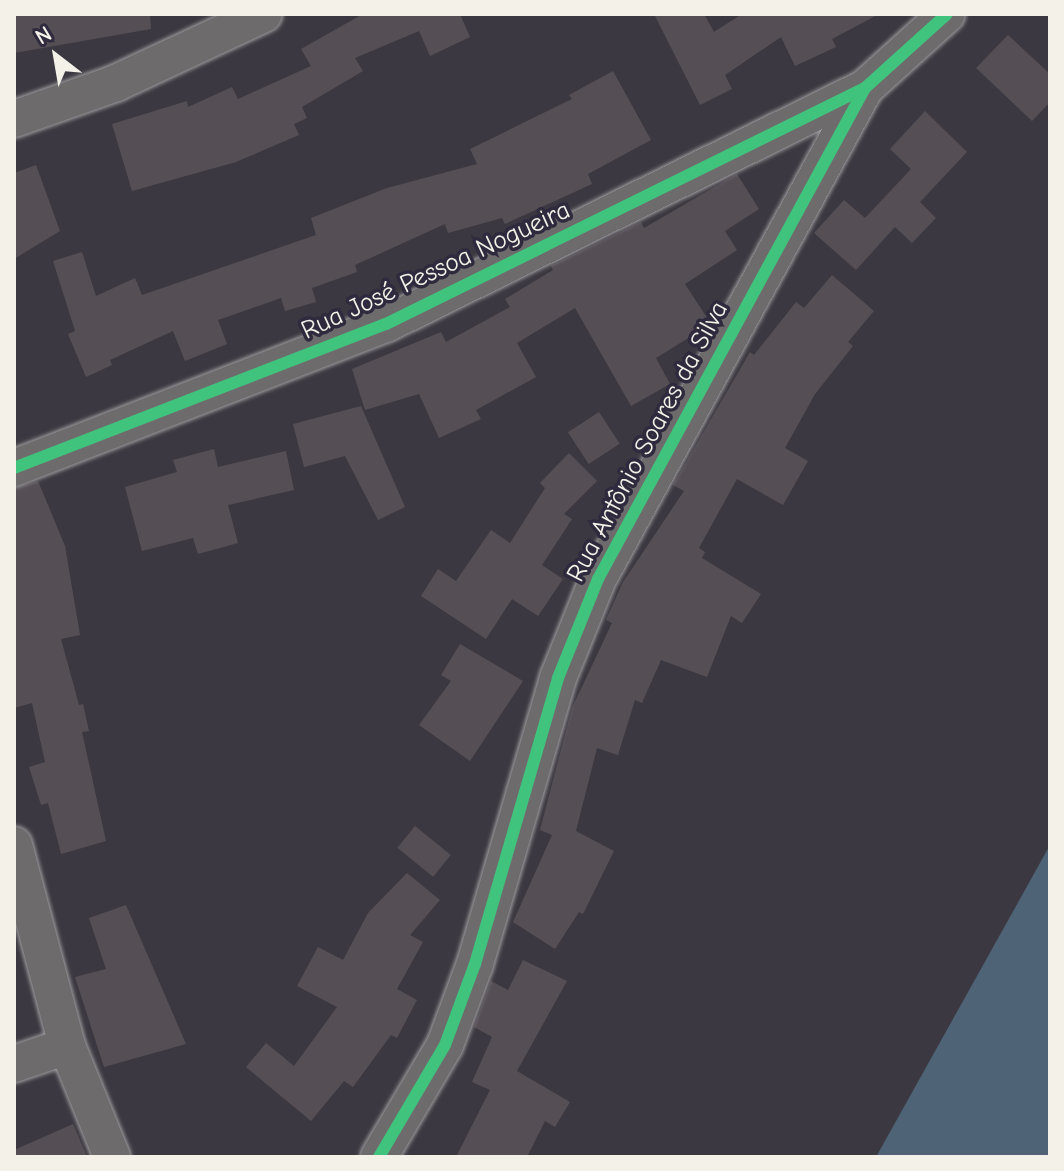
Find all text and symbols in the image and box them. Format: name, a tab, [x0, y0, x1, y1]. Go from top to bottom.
north arrow	[16, 16, 96, 96]
text: N	[31, 21, 56, 50]
street label: Rua José Pessoa Nogueira	[297, 195, 575, 347]
street label: Rua Antônio Soares da Silva	[561, 297, 735, 587]

